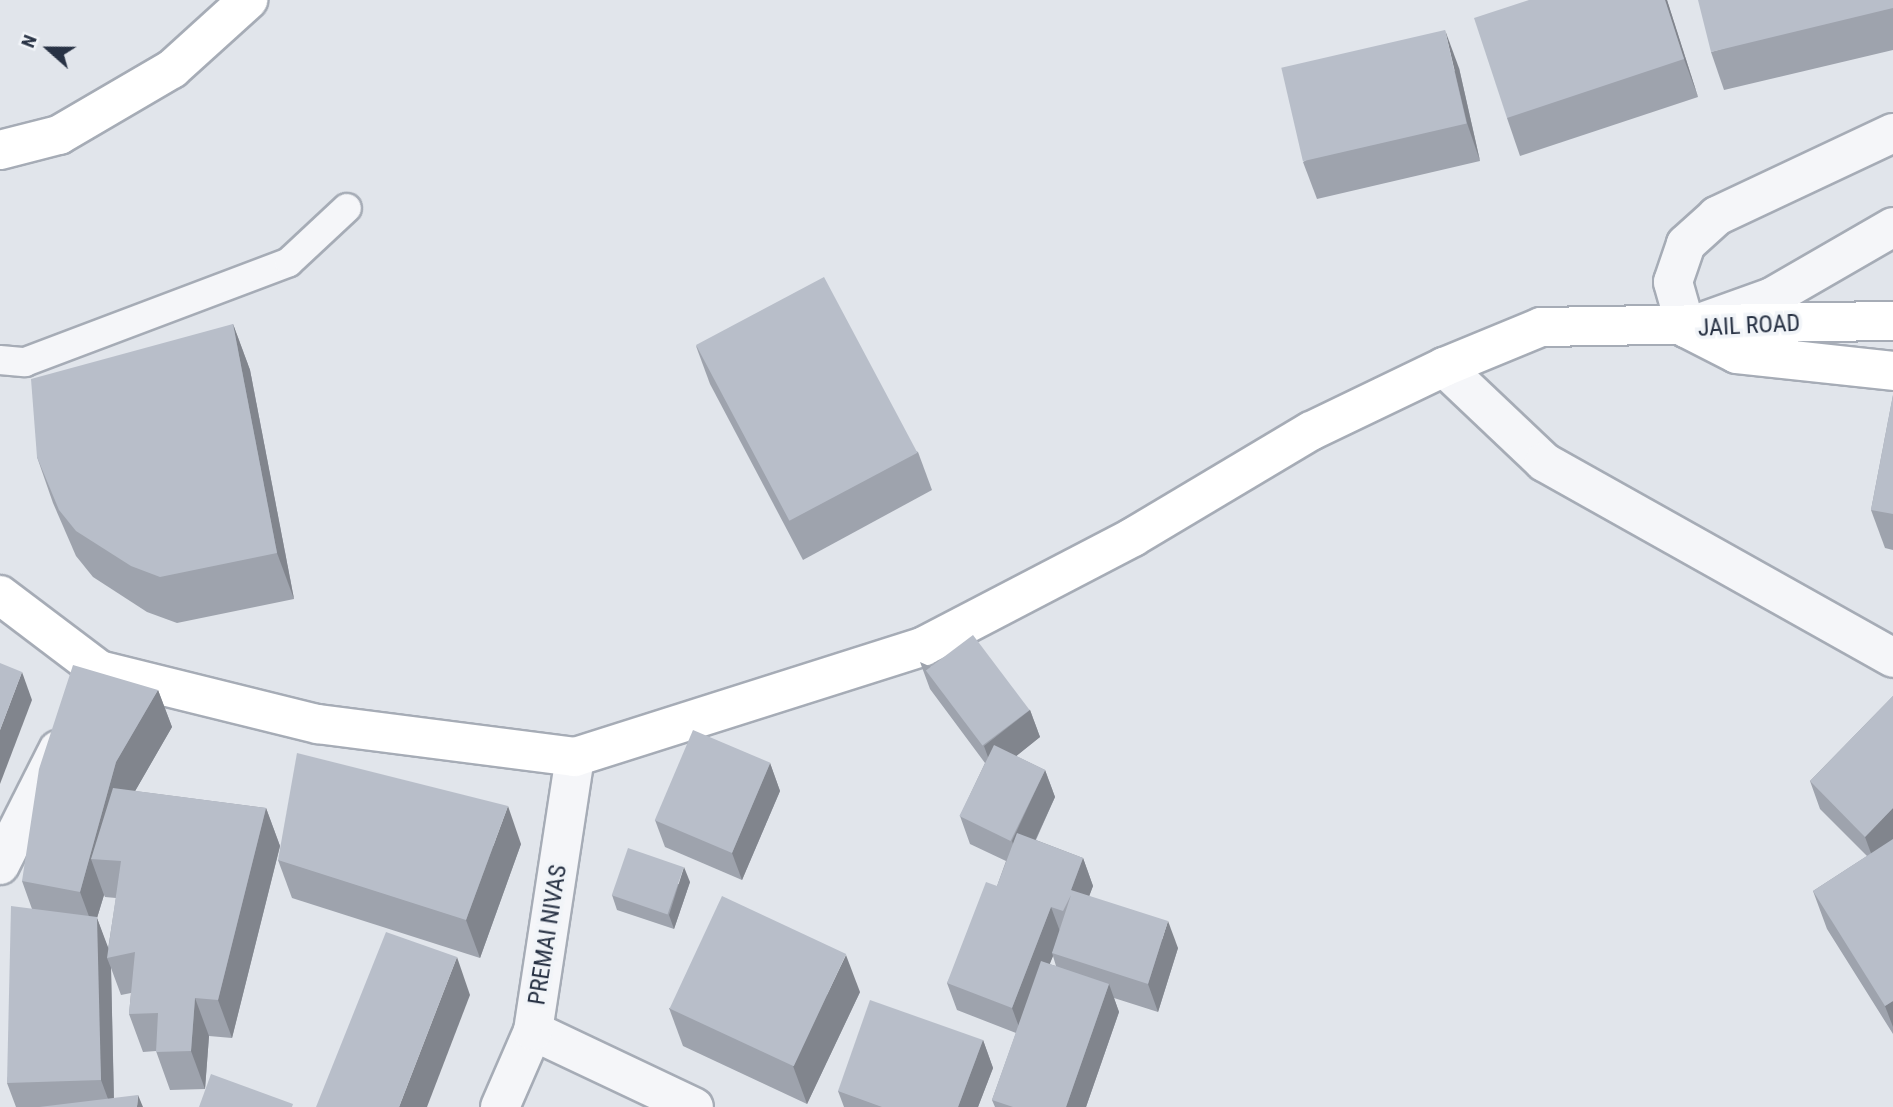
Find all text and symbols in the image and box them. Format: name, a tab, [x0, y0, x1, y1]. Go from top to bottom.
north arrow	[14, 14, 84, 84]
text: N	[16, 32, 42, 51]
street label: JAIL ROAD	[1697, 309, 1801, 343]
street label: PREMAI NIVAS	[523, 863, 573, 1007]

